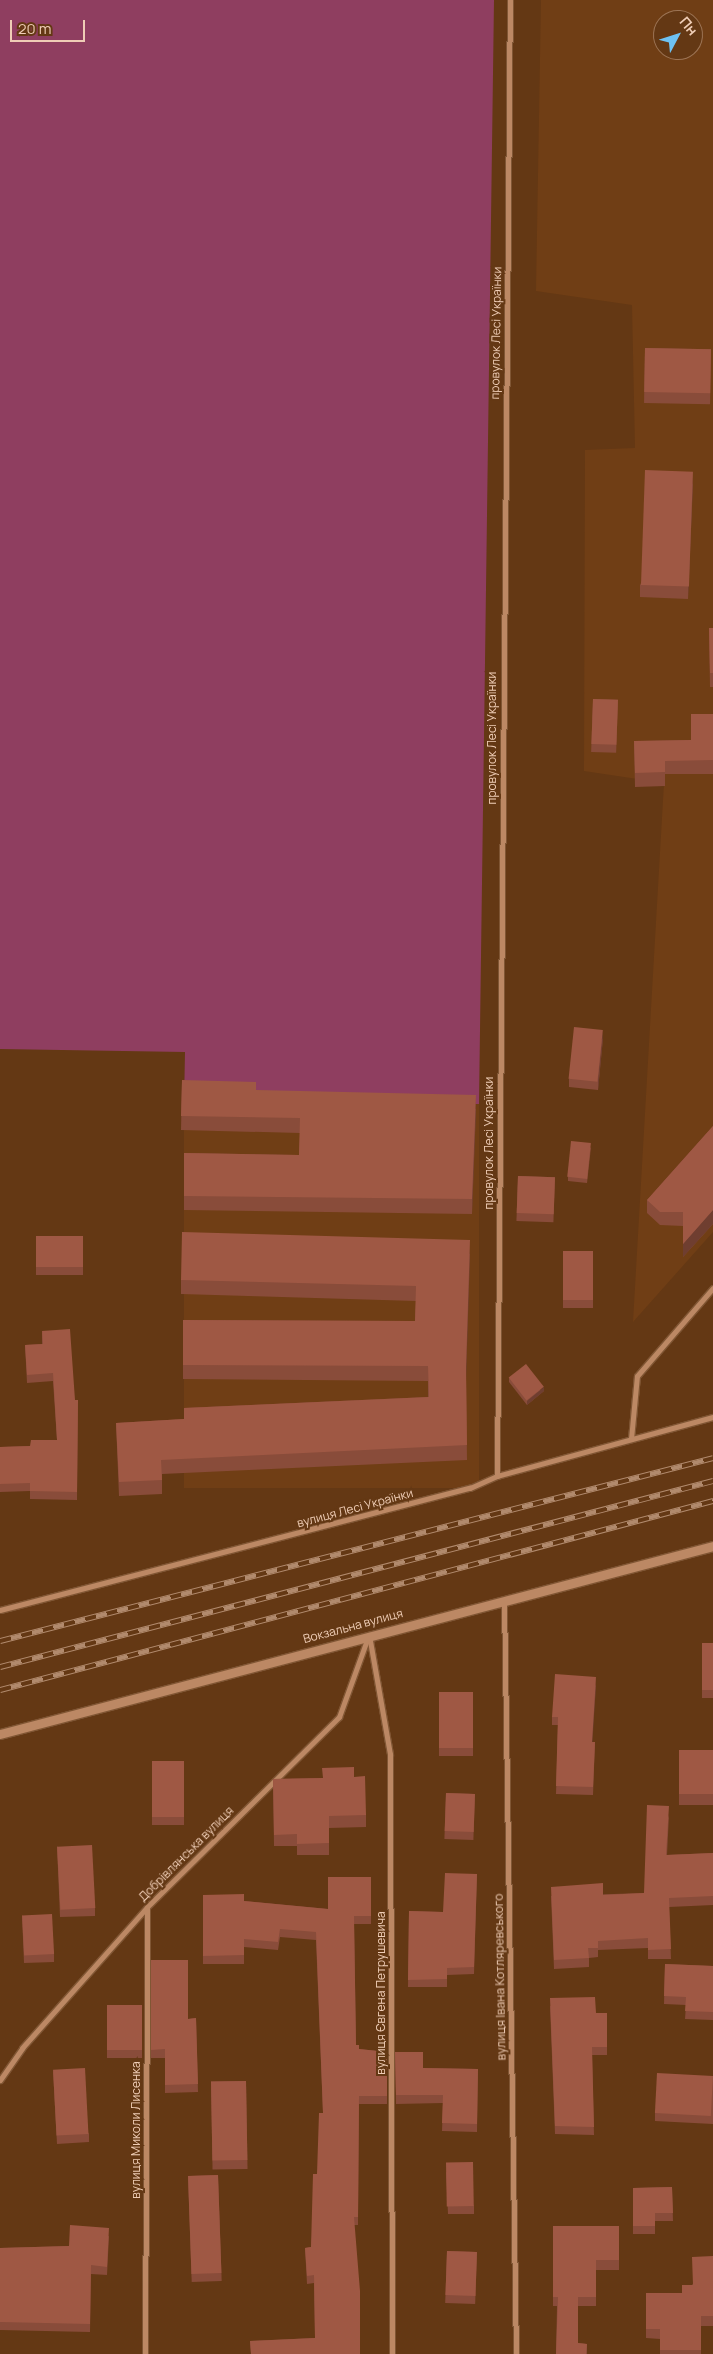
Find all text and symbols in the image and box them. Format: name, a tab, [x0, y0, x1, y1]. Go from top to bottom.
scale bar	[12, 10, 88, 42]
north arrow	[653, 10, 703, 60]
text: Пн	[676, 12, 702, 39]
text: 20 m	[18, 18, 51, 39]
street label: провулок Лесі Українки	[488, 266, 504, 400]
street label: провулок Лесі Українки	[485, 672, 499, 804]
street label: провулок Лесі Українки	[482, 1077, 496, 1209]
street label: вулиця Лесі Українки	[295, 1486, 415, 1530]
street label: Вокзальна вулиця	[302, 1606, 404, 1646]
street label: Добрівлянська вулиця	[136, 1804, 236, 1904]
street label: вулиця Івана Котляревського	[491, 1893, 509, 2061]
street label: вулиця Євгена Петрушевича	[374, 1911, 388, 2075]
street label: вулиця Миколи Лисенка	[129, 2061, 143, 2199]

